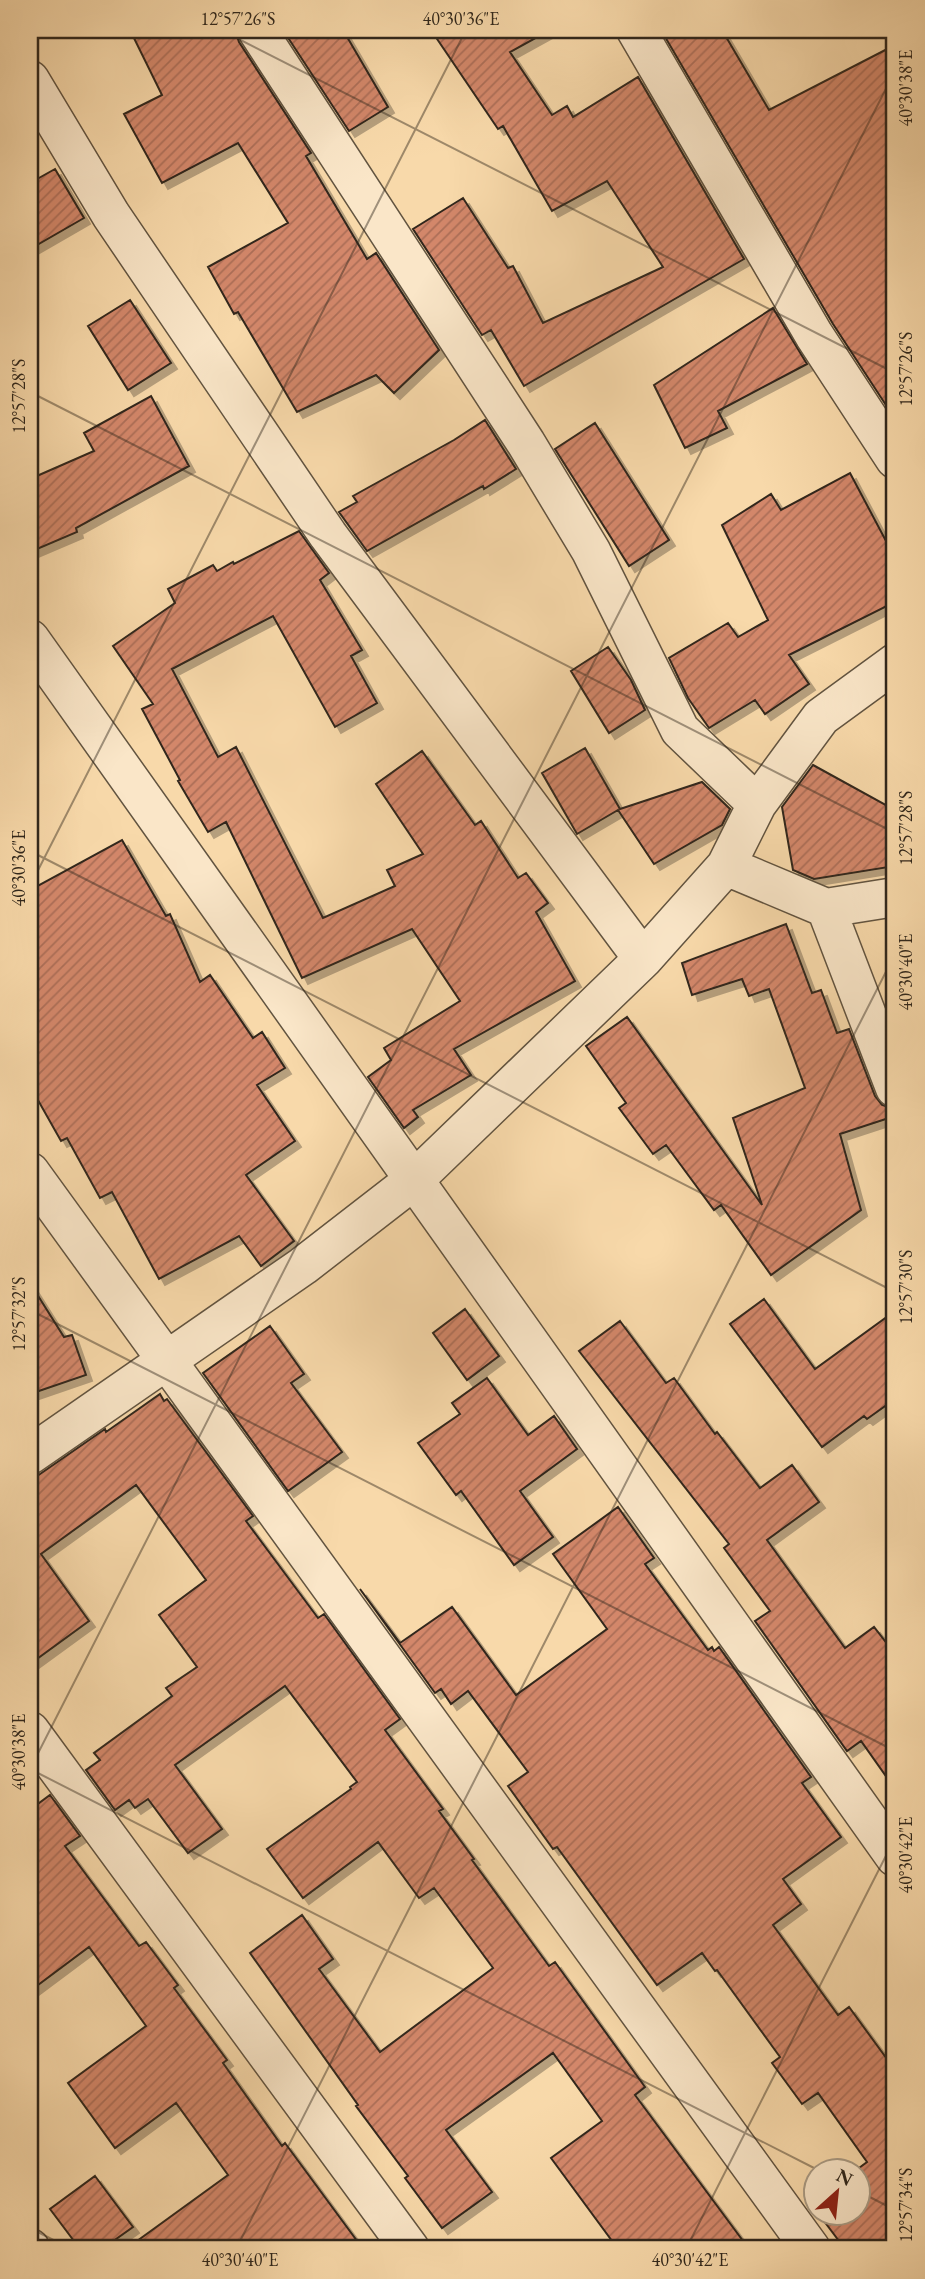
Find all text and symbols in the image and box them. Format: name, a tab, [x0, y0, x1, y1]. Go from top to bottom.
text: 12°57'26"S	[201, 7, 275, 30]
text: 40°30'36"E	[423, 7, 499, 30]
text: 40°30'38"E	[894, 50, 917, 126]
text: 12°57'26"S	[894, 332, 917, 406]
text: 12°57'28"S	[7, 359, 30, 433]
text: 12°57'28"S	[894, 791, 917, 865]
text: 40°30'36"E	[7, 830, 30, 906]
text: 40°30'40"E	[894, 934, 917, 1010]
text: 12°57'30"S	[894, 1250, 917, 1324]
text: 12°57'32"S	[7, 1277, 30, 1351]
text: 40°30'38"E	[7, 1714, 30, 1790]
text: 40°30'42"E	[894, 1817, 917, 1893]
north arrow	[802, 2156, 872, 2226]
text: N	[832, 2163, 858, 2192]
text: 12°57'34"S	[894, 2168, 917, 2242]
text: 40°30'40"E	[202, 2248, 278, 2271]
text: 40°30'42"E	[652, 2248, 728, 2271]

